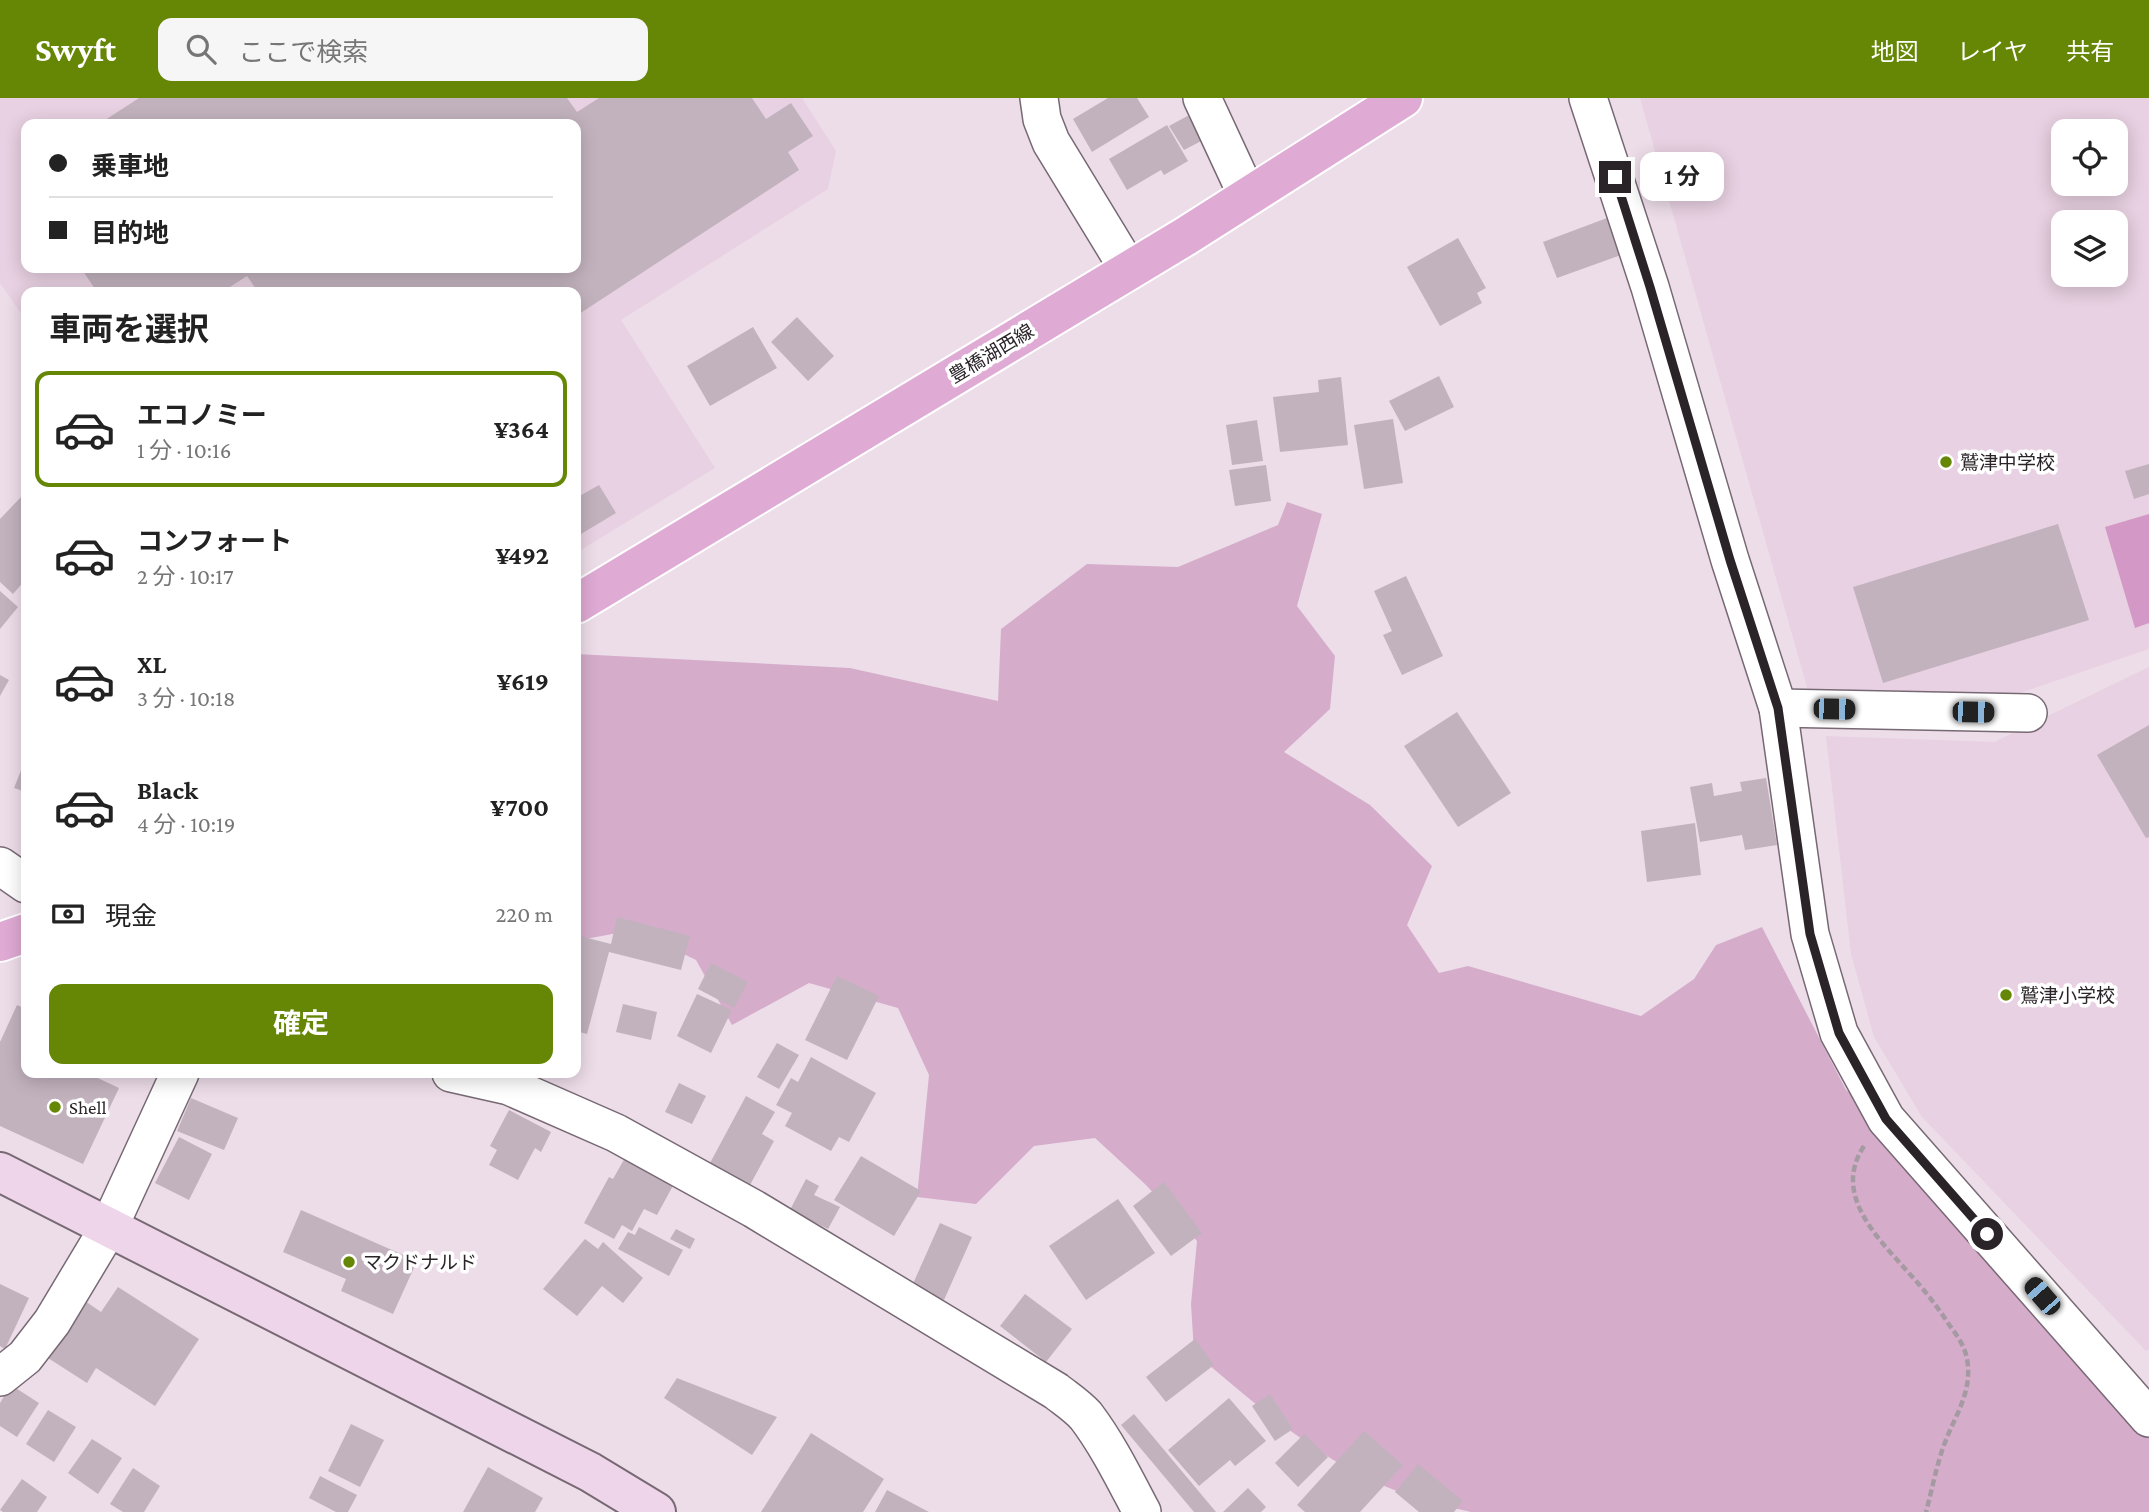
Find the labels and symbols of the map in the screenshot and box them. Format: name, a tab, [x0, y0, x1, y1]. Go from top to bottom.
callout: 1 分	[1640, 153, 1724, 202]
route end	[1599, 161, 1631, 193]
street label: 豊橋湖西線	[945, 320, 1037, 387]
place label: 鷲津中学校	[1960, 452, 2055, 473]
marker: 鷲津中学校	[1938, 454, 1954, 470]
car	[1813, 698, 1856, 720]
car	[1952, 701, 1995, 723]
place label: 鷲津小学校	[2020, 985, 2115, 1006]
marker: 鷲津小学校	[1998, 987, 2014, 1003]
place label: Shell	[69, 1097, 106, 1118]
marker: Shell	[47, 1099, 63, 1115]
route start	[1971, 1218, 2003, 1250]
place label: マクドナルド	[363, 1252, 477, 1273]
marker: マクドナルド	[341, 1254, 357, 1270]
car	[2021, 1273, 2064, 1319]

